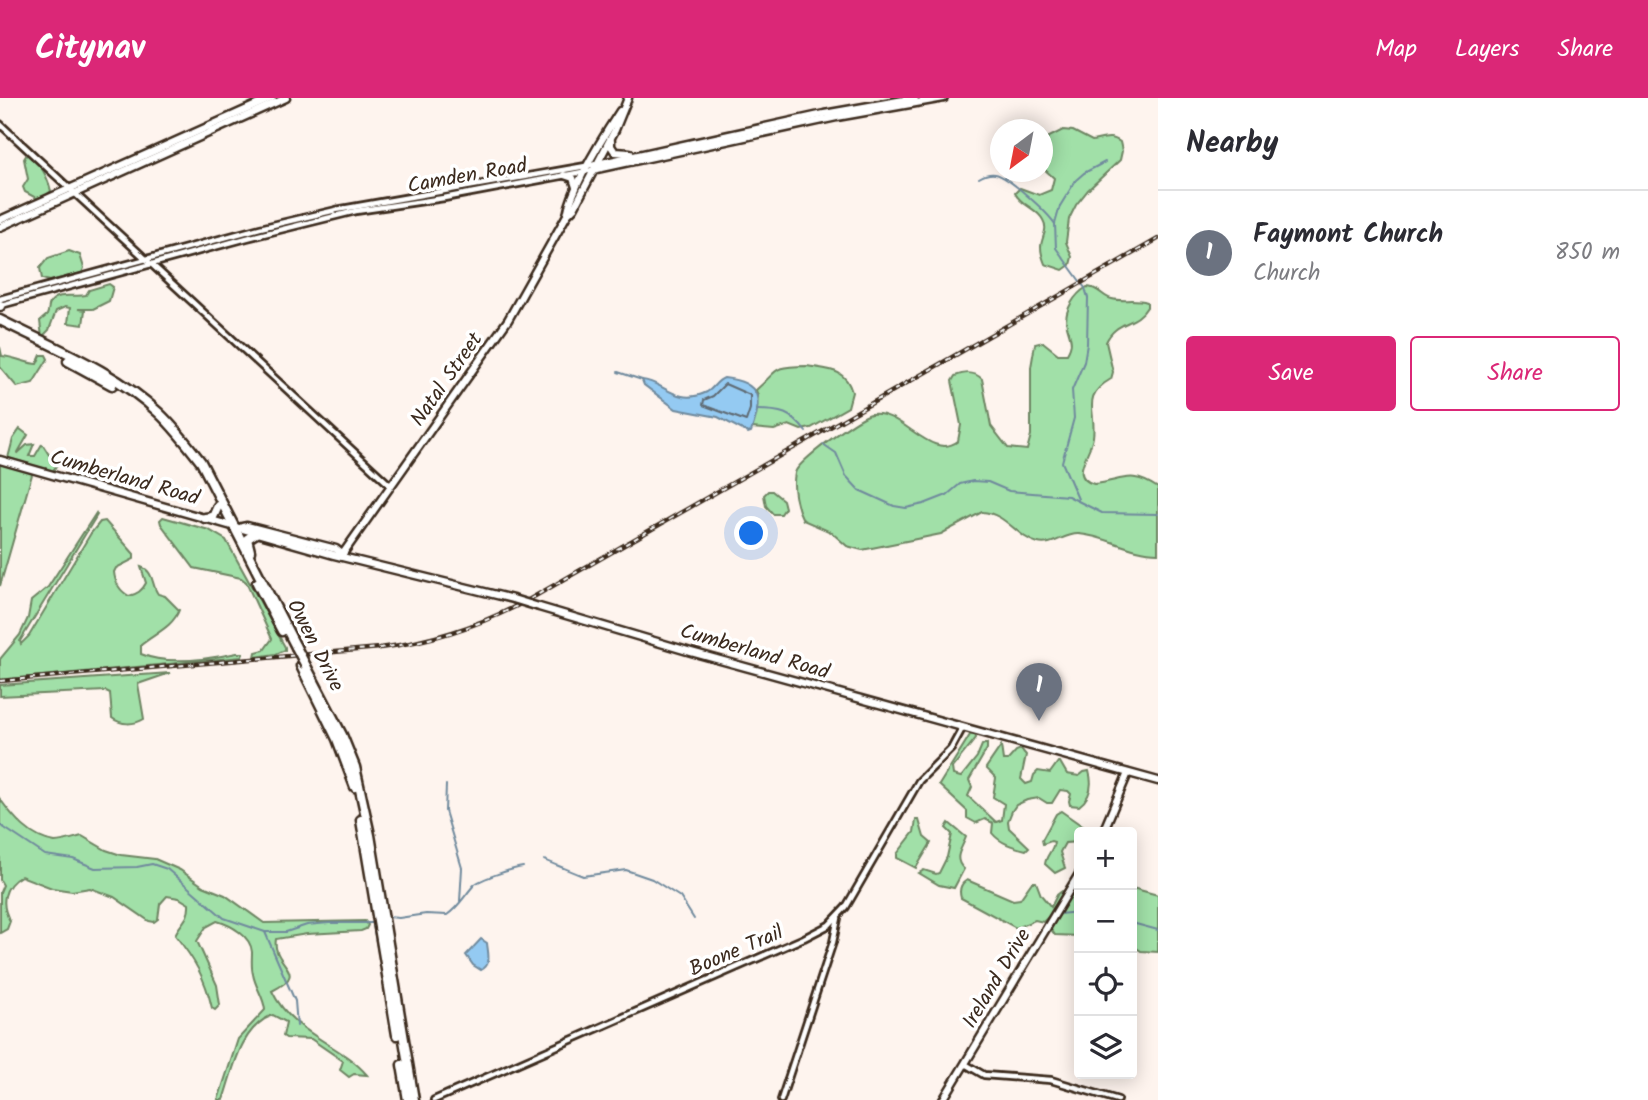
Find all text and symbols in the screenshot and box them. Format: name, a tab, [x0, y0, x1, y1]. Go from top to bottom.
text: Citynav	[35, 23, 145, 76]
text: Map	[1375, 30, 1417, 69]
text: Layers	[1455, 30, 1519, 69]
text: Share	[1557, 30, 1613, 69]
north arrow	[990, 119, 1053, 182]
text: Nearby	[1186, 120, 1278, 168]
street label: Camden Road	[405, 150, 530, 203]
text: Faymont Church	[1253, 214, 1443, 256]
text: 1	[1206, 235, 1212, 271]
text: 850 m	[1555, 235, 1620, 271]
text: Church	[1253, 256, 1320, 292]
street label: Natal Street	[402, 325, 492, 434]
button: Save	[1186, 336, 1396, 411]
button: Share	[1410, 336, 1620, 411]
street label: Cumberland Road	[46, 441, 204, 516]
your location	[734, 516, 768, 550]
street label: Owen Drive	[277, 594, 352, 698]
street label: Cumberland Road	[676, 615, 834, 690]
pin: 1	[1016, 663, 1062, 721]
map controls	[1074, 827, 1137, 1079]
button: +	[1074, 827, 1137, 890]
button: −	[1074, 890, 1137, 953]
street label: Boone Trail	[684, 917, 789, 986]
street label: Ireland Drive	[954, 922, 1041, 1035]
button: locate	[1074, 953, 1137, 1016]
button: layers	[1074, 1016, 1137, 1079]

